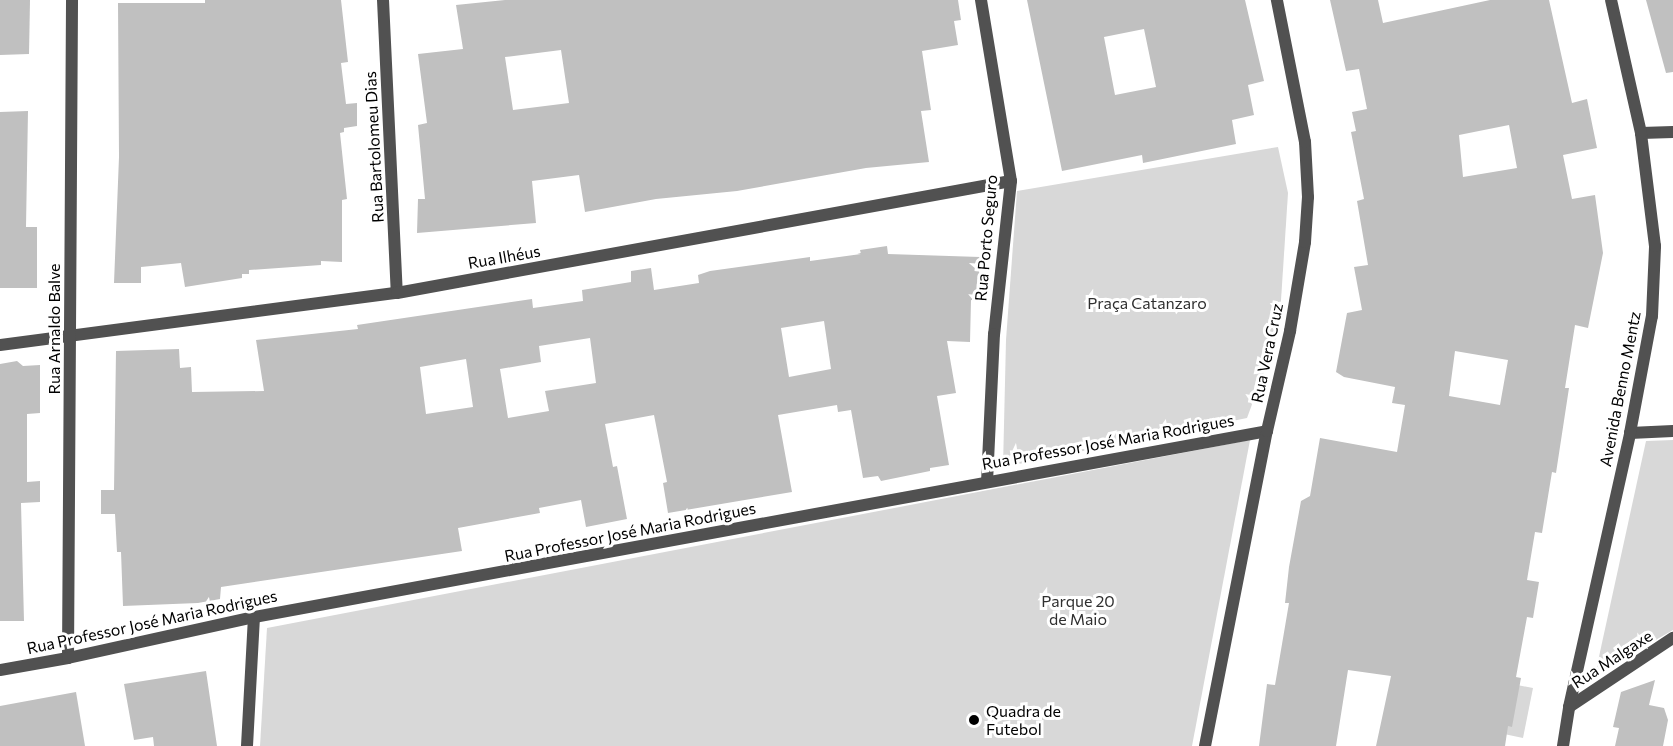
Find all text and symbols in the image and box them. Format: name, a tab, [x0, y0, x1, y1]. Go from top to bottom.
street label: Rua Bartolomeu Dias	[360, 71, 388, 223]
street label: Rua Porto Seguro	[971, 174, 1001, 302]
street label: Rua Ilhéus	[466, 241, 542, 273]
street label: Rua Arnaldo Balve	[44, 263, 64, 395]
park label: Praça Catanzaro	[1087, 293, 1207, 313]
street label: Rua Vera Cruz	[1247, 302, 1287, 404]
street label: Avenida Benno Mentz	[1596, 310, 1644, 468]
street label: Rua Professor José Maria Rodrigues	[980, 410, 1236, 474]
street label: Rua Professor José Maria Rodrigues	[503, 498, 757, 566]
street label: Rua Professor José Maria Rodrigues	[25, 586, 279, 658]
park label: Parque 20 de Maio	[1041, 591, 1115, 629]
street label: Rua Malgaxe	[1568, 626, 1656, 692]
place label: Quadra de Futebol	[986, 701, 1061, 739]
marker: Quadra de Futebol	[967, 713, 981, 727]

